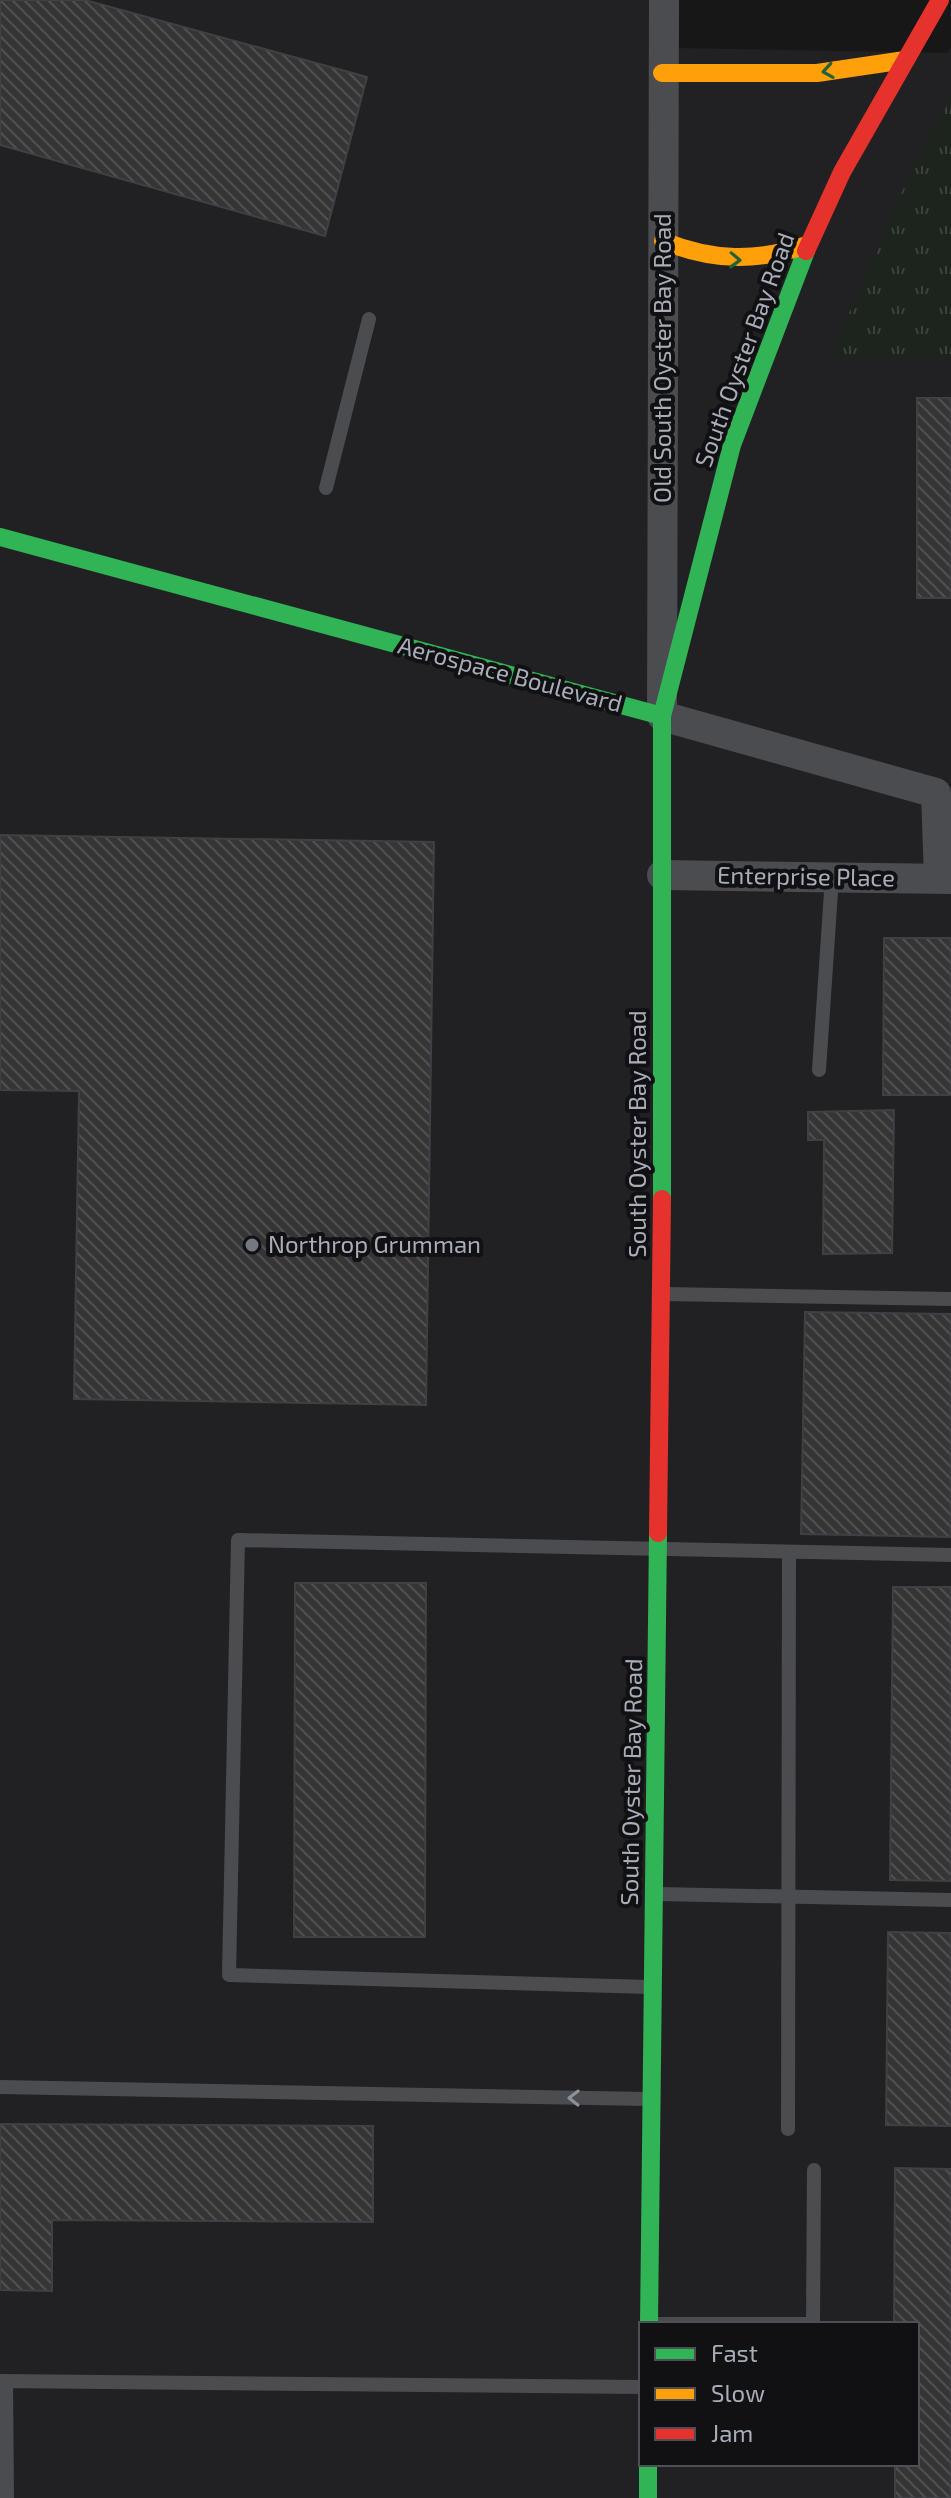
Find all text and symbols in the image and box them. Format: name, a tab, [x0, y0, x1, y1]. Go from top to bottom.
one-way arrow	[821, 62, 835, 79]
street label: Old South Oyster Bay Road	[647, 213, 676, 503]
street label: South Oyster Bay Road	[688, 228, 800, 471]
one-way arrow	[729, 252, 742, 269]
street label: Aerospace Boulevard	[395, 630, 626, 717]
street label: Enterprise Place	[717, 859, 895, 892]
street label: South Oyster Bay Road	[622, 1010, 651, 1258]
place label: Northrop Grumman	[268, 1229, 481, 1258]
marker: Northrop Grumman	[243, 1236, 261, 1254]
street label: South Oyster Bay Road	[614, 1658, 647, 1906]
one-way arrow	[567, 2089, 580, 2106]
legend	[639, 2322, 919, 2466]
text: Fast	[711, 2338, 758, 2367]
text: Slow	[711, 2378, 765, 2407]
text: Jam	[711, 2418, 753, 2447]

